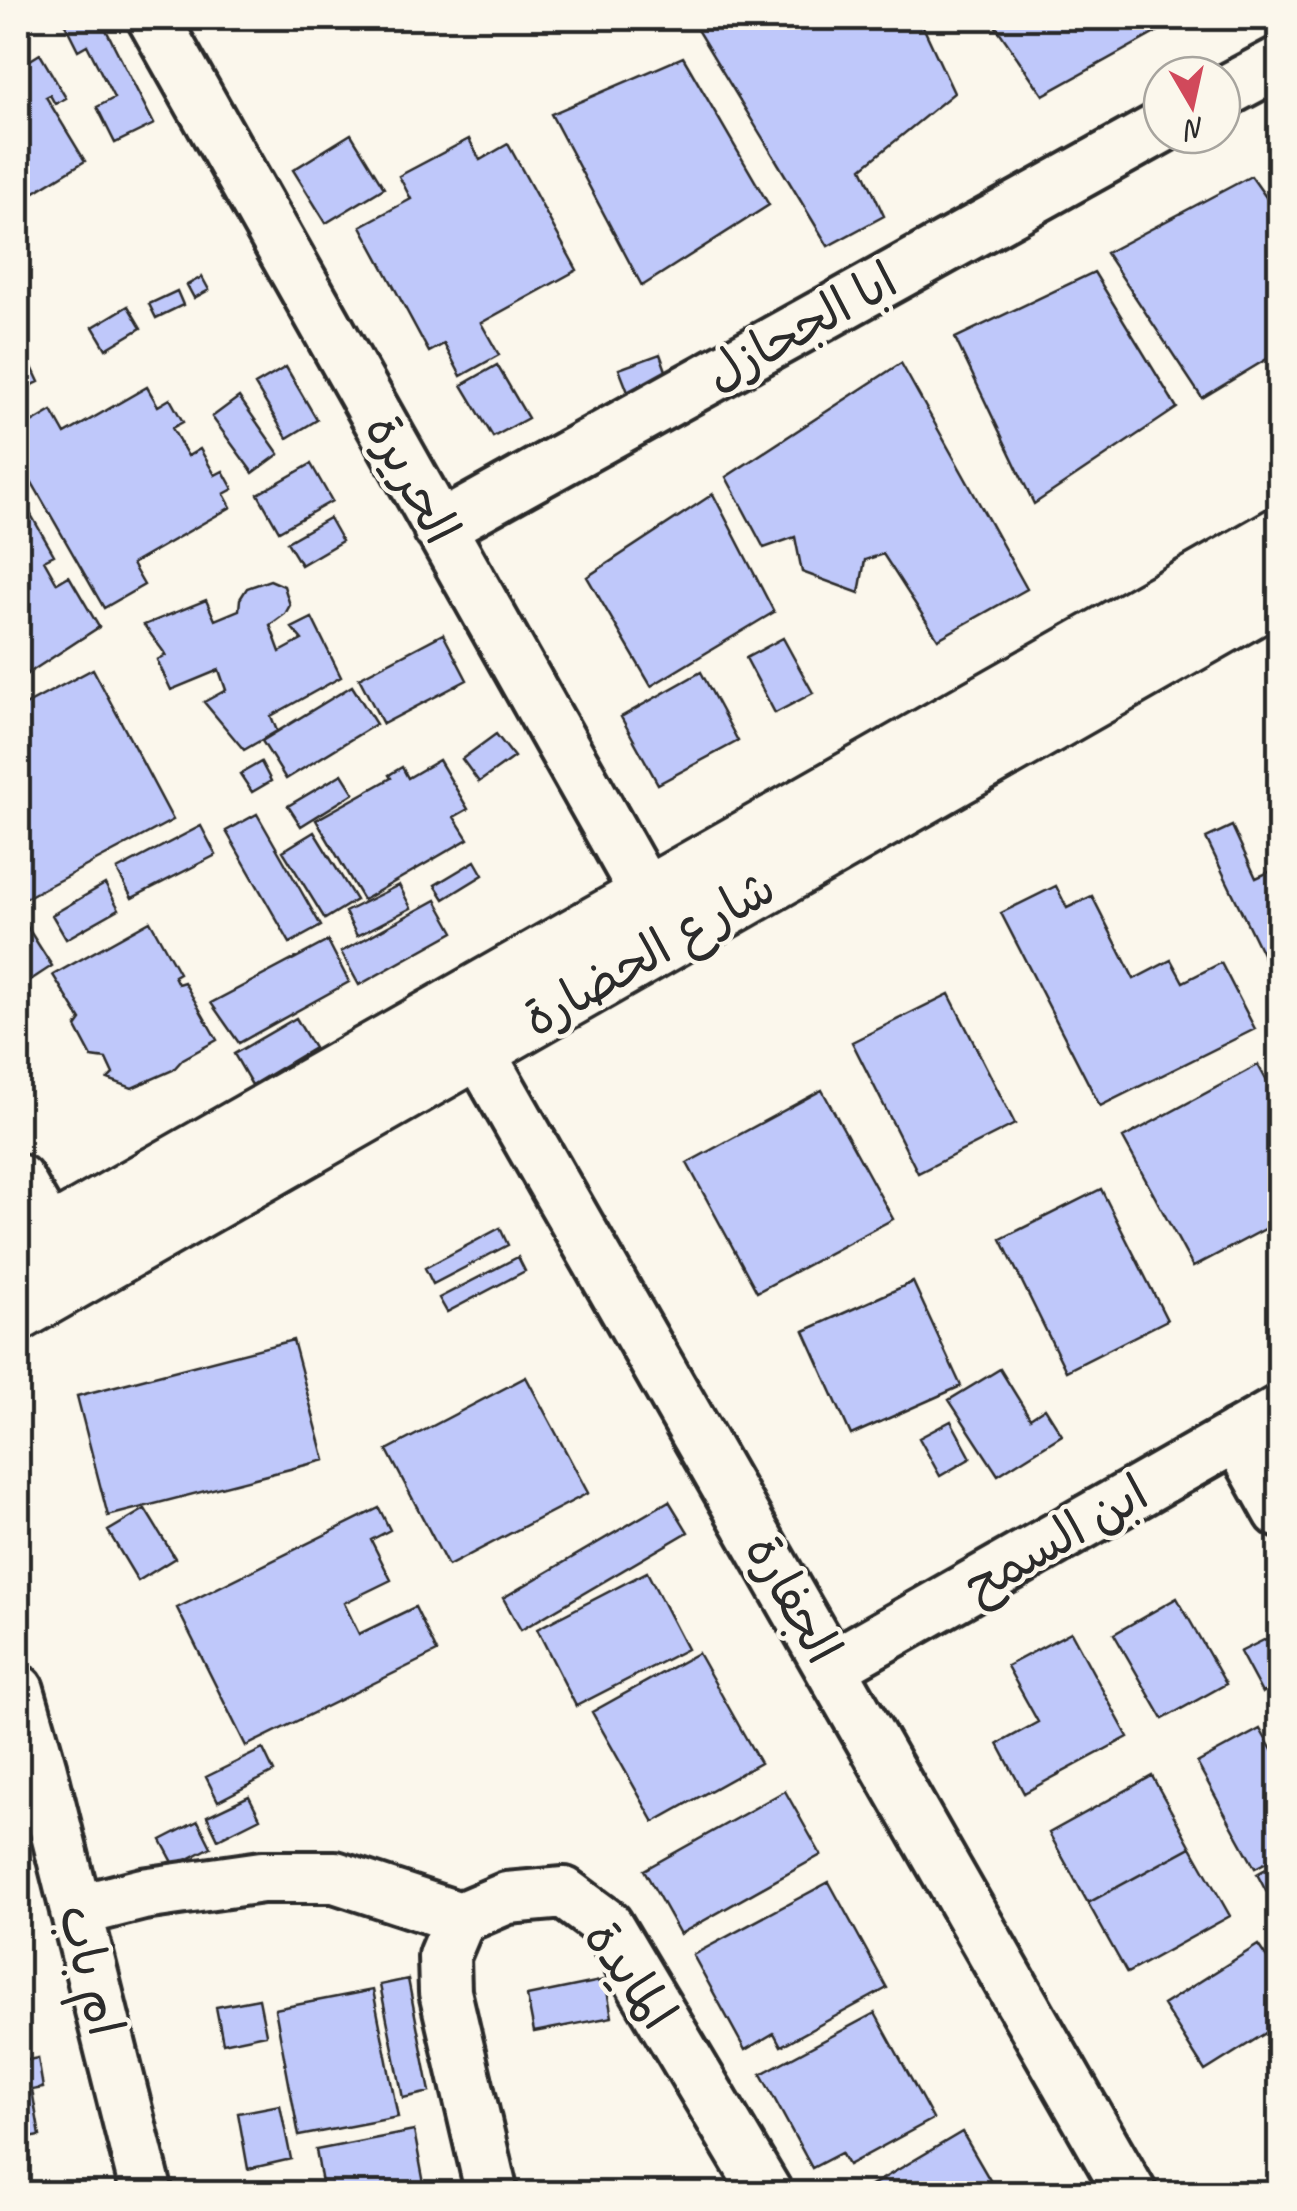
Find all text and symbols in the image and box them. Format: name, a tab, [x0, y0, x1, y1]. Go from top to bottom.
north arrow	[1142, 55, 1242, 155]
text: N	[1180, 111, 1207, 149]
street label: ابا الجحازل	[694, 249, 908, 405]
street label: الحريرة	[351, 403, 473, 555]
street label: شارع الحضارة	[512, 856, 788, 1053]
street label: ابن السمح	[953, 1461, 1160, 1618]
street label: الجفارة	[731, 1523, 855, 1675]
street label: ام باب	[38, 1898, 138, 2044]
street label: المايدة	[570, 1908, 690, 2042]

